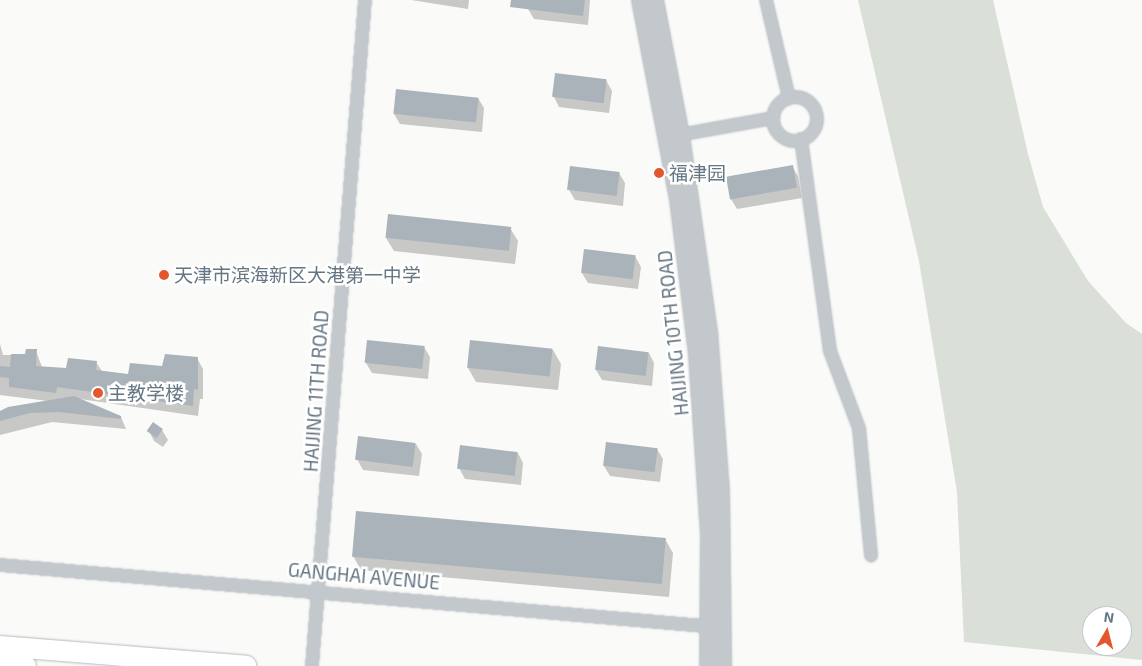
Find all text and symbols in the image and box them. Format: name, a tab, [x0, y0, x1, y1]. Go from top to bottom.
place label: 福津园	[669, 162, 726, 184]
marker: 福津园	[653, 167, 665, 179]
street label: HAIJING 10TH ROAD	[653, 249, 693, 417]
place label: 天津市滨海新区大港第一中学	[174, 264, 421, 286]
marker: 天津市滨海新区大港第一中学	[158, 269, 170, 281]
street label: HAIJING 11TH ROAD	[299, 309, 333, 473]
place label: 主教学楼	[108, 382, 184, 404]
marker: 主教学楼	[92, 387, 104, 399]
street label: GANGHAI AVENUE	[287, 558, 441, 594]
north arrow	[1082, 606, 1132, 656]
text: N	[1103, 608, 1115, 626]

